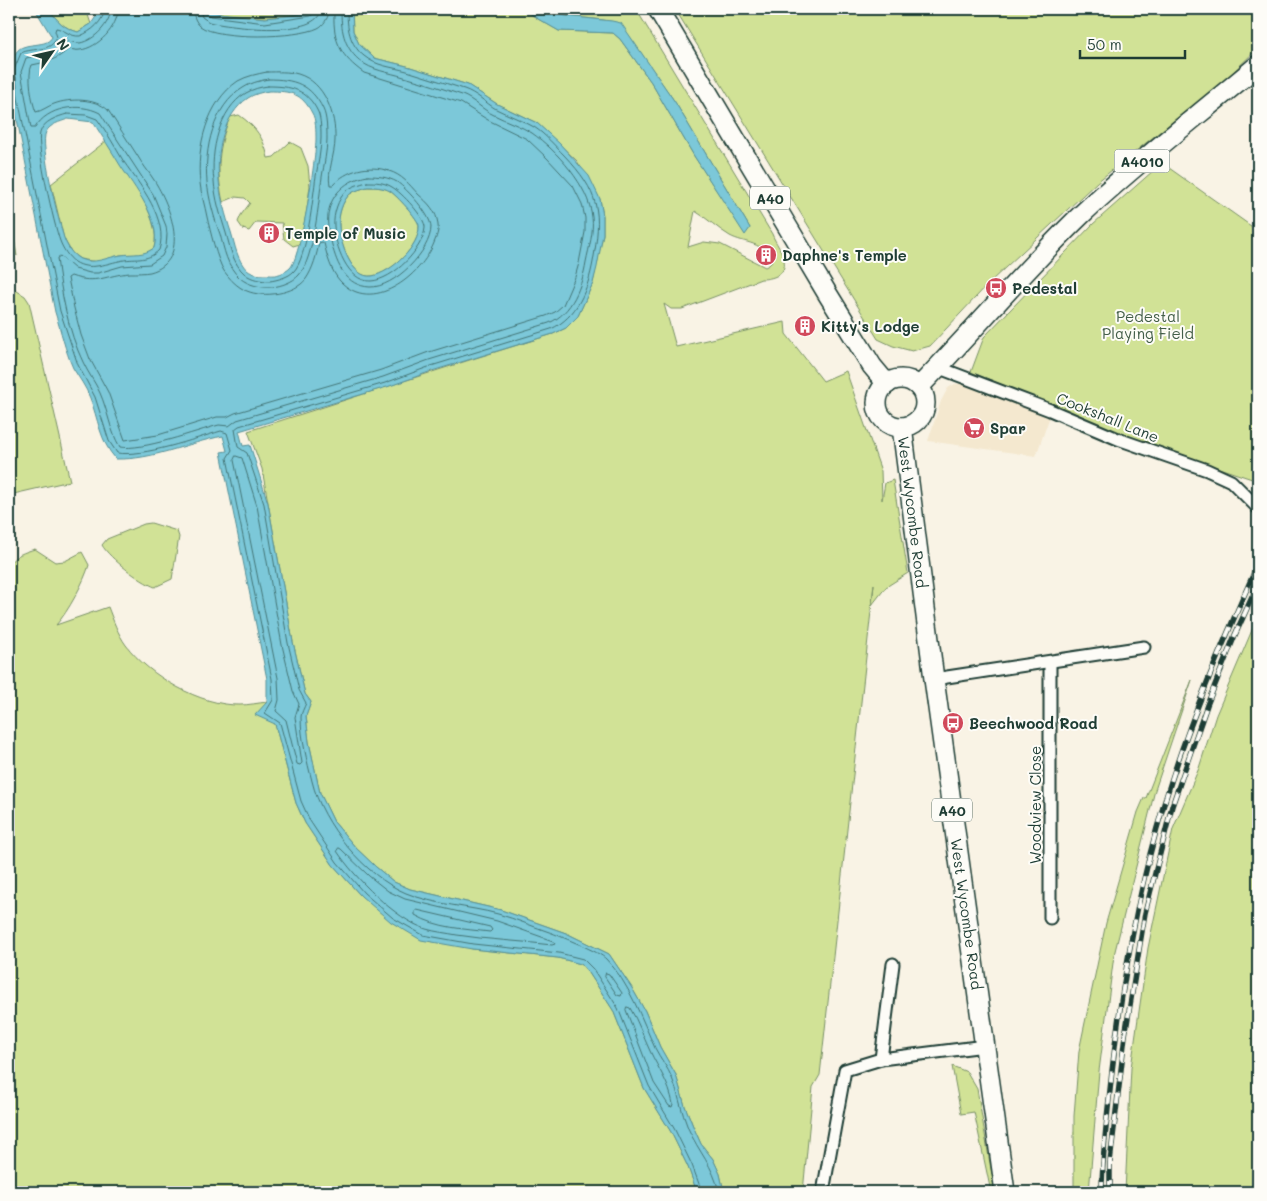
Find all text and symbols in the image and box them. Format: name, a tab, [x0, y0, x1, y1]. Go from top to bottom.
north arrow	[28, 28, 78, 78]
scale bar	[1080, 28, 1184, 60]
text: 50 m	[1087, 34, 1122, 54]
text: N	[52, 35, 74, 54]
road number: A4010	[1114, 150, 1170, 172]
road number: A40	[750, 187, 790, 210]
building icon: Temple of Music	[257, 221, 281, 245]
place label: Temple of Music	[285, 223, 406, 243]
building icon: Daphne's Temple	[754, 243, 778, 267]
place label: Daphne's Temple	[782, 245, 907, 265]
bus stop icon: Pedestal	[984, 276, 1008, 300]
place label: Pedestal	[1012, 278, 1077, 298]
park label: Pedestal Playing Field	[1102, 306, 1194, 343]
building icon: Kitty's Lodge	[793, 314, 817, 338]
place label: Kitty's Lodge	[821, 316, 920, 336]
street label: Cookshall Lane	[1054, 387, 1162, 447]
supermarket icon: Spar	[962, 416, 986, 440]
place label: Spar	[990, 418, 1026, 438]
street label: West Wycombe Road	[894, 435, 932, 589]
bus stop icon: Beechwood Road	[941, 711, 965, 735]
place label: Beechwood Road	[969, 713, 1098, 733]
street label: Woodview Close	[1025, 746, 1045, 864]
road number: A40	[932, 798, 972, 822]
street label: West Wycombe Road	[946, 837, 988, 991]

